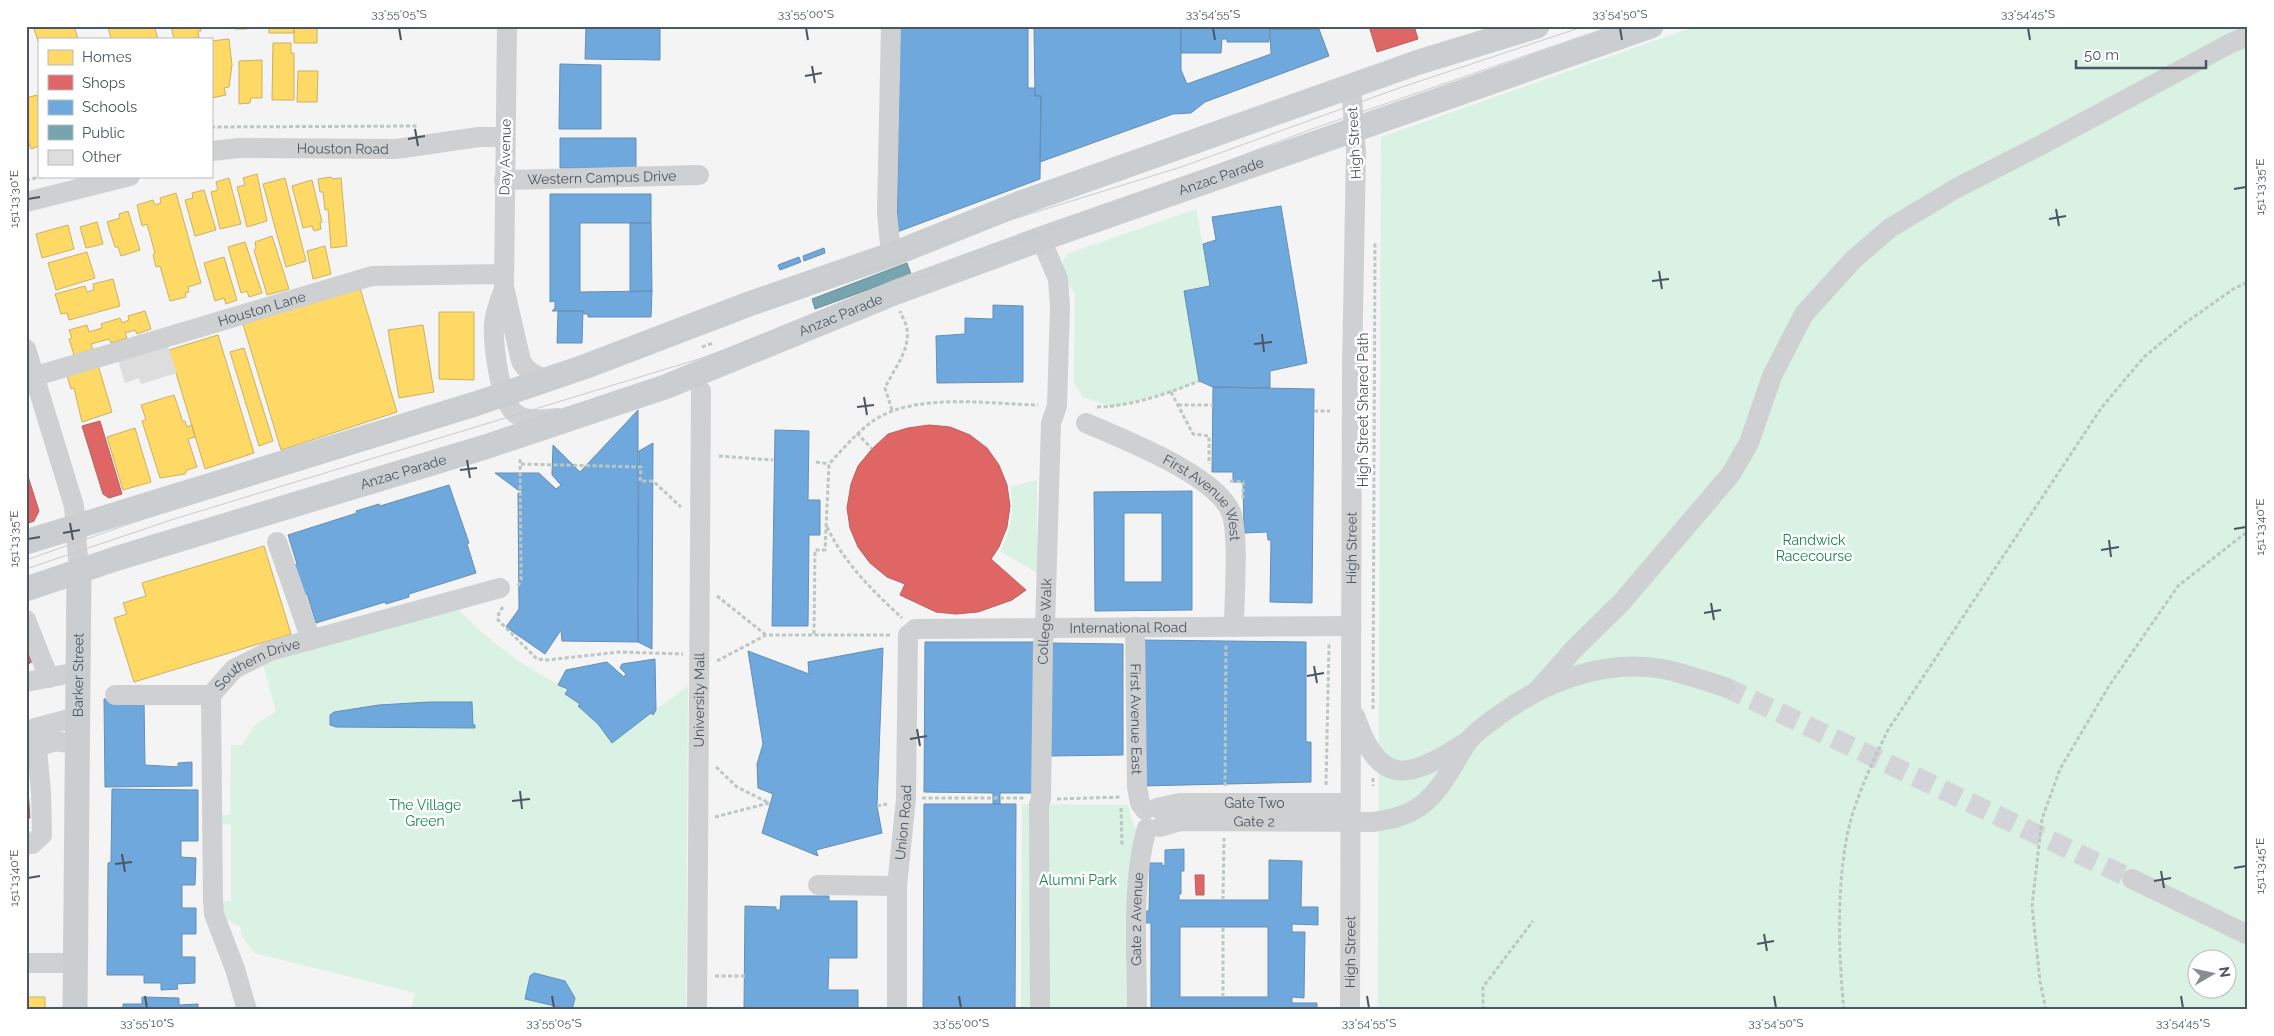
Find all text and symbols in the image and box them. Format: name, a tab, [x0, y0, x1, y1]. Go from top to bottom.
text: 33°55'05"S	[371, 7, 427, 21]
text: 33°55'00"S	[778, 7, 834, 21]
text: 33°54'55"S	[1186, 7, 1240, 21]
text: 33°54'50"S	[1592, 7, 1648, 21]
text: 33°54'45"S	[2001, 7, 2055, 21]
legend	[38, 38, 212, 178]
scale bar	[2076, 38, 2206, 70]
text: 50 m	[2084, 46, 2119, 64]
text: Homes	[82, 48, 132, 66]
text: Shops	[82, 74, 125, 92]
text: Schools	[82, 98, 137, 116]
street label: High Street	[1344, 106, 1364, 180]
street label: Day Avenue	[496, 118, 514, 196]
text: Public	[82, 124, 125, 142]
street label: Houston Road	[297, 140, 389, 157]
text: Other	[82, 148, 122, 166]
street label: Anzac Parade	[1176, 154, 1266, 198]
text: 151°13'35"E	[2253, 158, 2267, 216]
street label: Western Campus Drive	[527, 168, 677, 187]
text: 151°13'30"E	[7, 170, 21, 228]
street label: Houston Lane	[216, 288, 307, 329]
street label: Anzac Parade	[796, 291, 885, 339]
street label: High Street Shared Path	[1355, 333, 1371, 487]
street label: Anzac Parade	[358, 451, 448, 492]
street label: First Avenue West	[1160, 451, 1243, 542]
text: 151°13'40"E	[2253, 498, 2267, 556]
text: 151°13'35"E	[7, 510, 21, 568]
street label: High Street	[1343, 511, 1360, 584]
park label: Randwick Racecourse	[1776, 532, 1852, 564]
street label: College Walk	[1035, 577, 1054, 665]
street label: International Road	[1069, 619, 1187, 636]
street label: Barker Street	[70, 633, 86, 717]
street label: Southern Drive	[211, 635, 302, 693]
street label: University Mall	[691, 652, 707, 748]
street label: First Avenue East	[1127, 663, 1145, 775]
street label: Union Road	[892, 785, 914, 861]
street label: Gate Two	[1224, 795, 1285, 811]
park label: The Village Green	[389, 797, 461, 829]
street label: Gate 2	[1233, 813, 1275, 829]
text: 151°13'45"E	[2253, 838, 2267, 894]
text: 151°13'40"E	[7, 849, 21, 907]
street label: Gate 2 Avenue	[1128, 871, 1147, 966]
park label: Alumni Park	[1039, 872, 1117, 888]
street label: High Street	[1342, 915, 1358, 988]
north arrow	[2186, 948, 2236, 998]
text: N	[2216, 965, 2234, 978]
text: 33°55'10"S	[120, 1016, 174, 1030]
text: 33°55'05"S	[526, 1016, 582, 1030]
text: 33°55'00"S	[933, 1016, 989, 1030]
text: 33°54'55"S	[1342, 1016, 1396, 1030]
text: 33°54'50"S	[1748, 1016, 1804, 1030]
text: 33°54'45"S	[2156, 1016, 2210, 1030]

